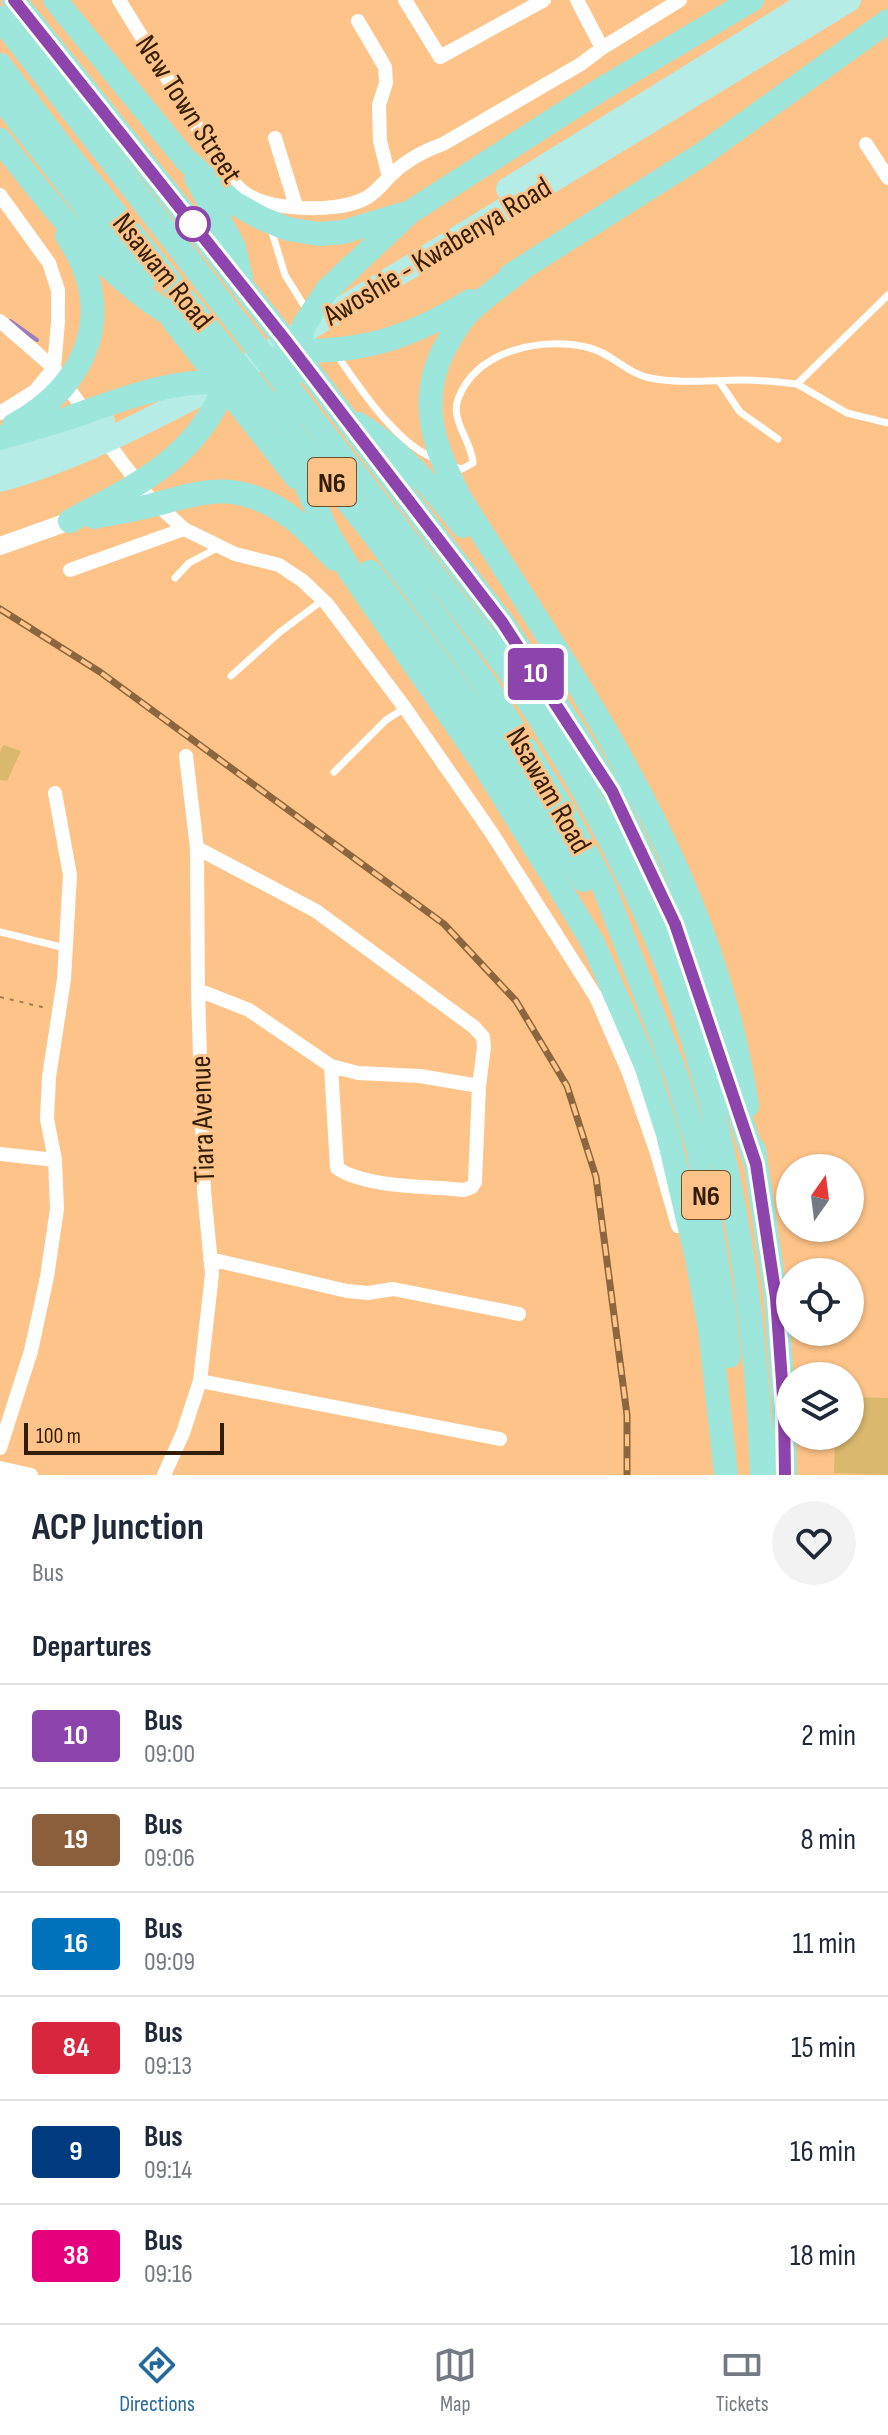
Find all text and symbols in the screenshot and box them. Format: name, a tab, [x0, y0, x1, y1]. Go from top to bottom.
street label: New Town Street	[127, 29, 249, 190]
street label: Awoshie - Kwabenya Road	[316, 170, 558, 335]
street label: Nsawam Road	[104, 206, 220, 337]
unlabelled marker	[176, 207, 210, 241]
road number: N6	[308, 458, 356, 506]
line badge: 10	[500, 648, 572, 700]
text: 10	[524, 657, 548, 690]
street label: Nsawam Road	[498, 721, 599, 860]
street label: Tiara Avenue	[183, 1055, 223, 1183]
north arrow	[776, 1154, 864, 1242]
map controls	[776, 1154, 864, 1450]
road number: N6	[682, 1171, 730, 1219]
button: locate	[776, 1258, 864, 1346]
button: layers	[776, 1362, 864, 1450]
scale bar	[24, 1419, 224, 1455]
text: 100 m	[36, 1423, 81, 1450]
button: heart	[772, 1501, 856, 1585]
text: ACP Junction	[32, 1505, 204, 1550]
text: Bus	[32, 1558, 64, 1589]
text: Departures	[32, 1629, 152, 1665]
text: Bus	[144, 1703, 183, 1739]
text: 2 min	[801, 1718, 856, 1754]
text: 10	[64, 1719, 88, 1752]
text: 09:00	[144, 1739, 195, 1770]
text: Bus	[144, 1807, 183, 1843]
text: 8 min	[800, 1822, 856, 1858]
text: 19	[64, 1823, 88, 1856]
text: 09:06	[144, 1843, 195, 1874]
text: Bus	[144, 1911, 183, 1947]
text: 11 min	[793, 1926, 856, 1962]
text: 16	[64, 1927, 88, 1960]
text: 09:09	[144, 1947, 195, 1978]
text: Bus	[144, 2015, 183, 2051]
text: 15 min	[791, 2030, 856, 2066]
text: 84	[63, 2031, 89, 2064]
text: 09:13	[144, 2051, 192, 2082]
text: Bus	[144, 2119, 183, 2155]
text: 16 min	[790, 2134, 856, 2170]
text: 9	[69, 2135, 83, 2168]
text: 09:14	[144, 2155, 192, 2186]
text: Bus	[144, 2223, 183, 2259]
text: 18 min	[790, 2238, 856, 2274]
text: 38	[63, 2239, 89, 2272]
text: 09:16	[144, 2259, 193, 2290]
tab: Directions	[119, 2343, 195, 2418]
tab: Map	[433, 2343, 477, 2418]
tab: Tickets	[716, 2343, 769, 2418]

